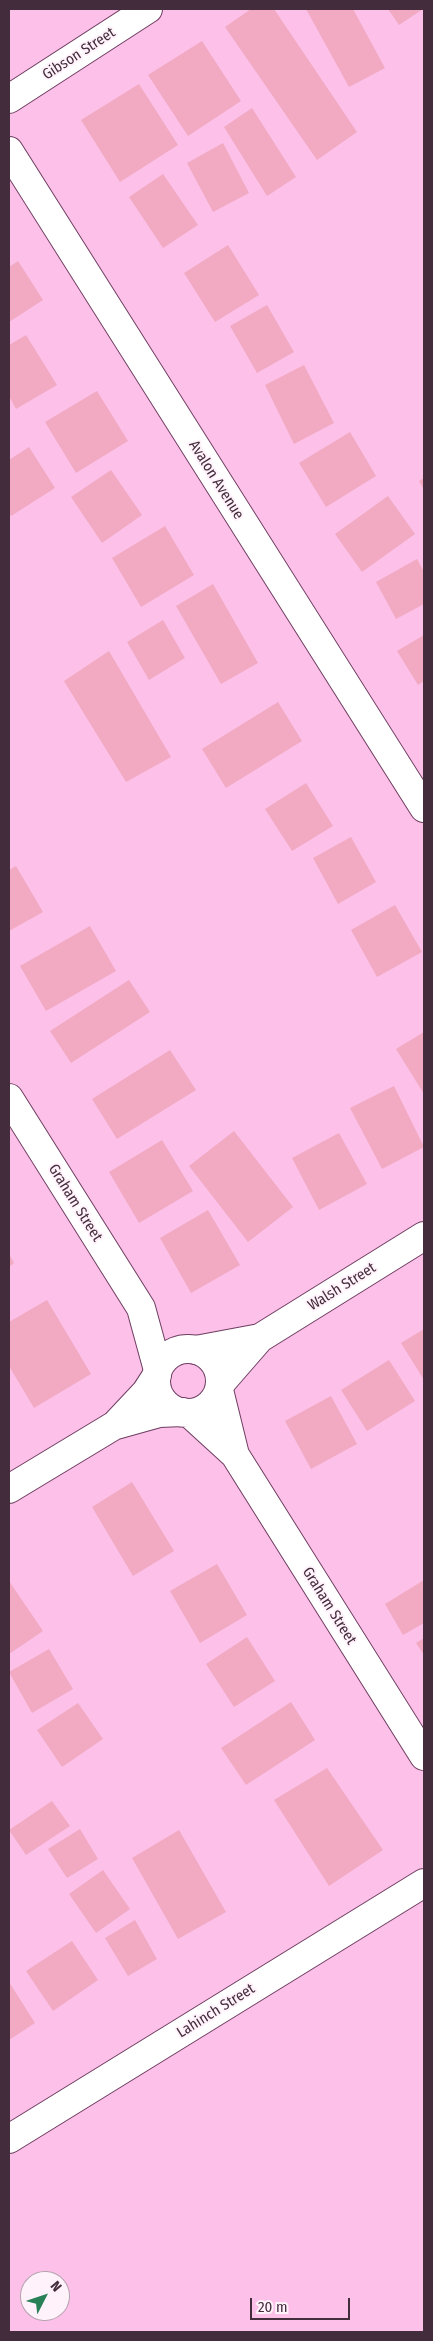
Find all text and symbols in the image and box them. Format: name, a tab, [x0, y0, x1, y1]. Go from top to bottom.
street label: Gibson Street	[39, 24, 119, 84]
street label: Avalon Avenue	[185, 437, 247, 523]
street label: Graham Street	[44, 1161, 106, 1245]
street label: Walsh Street	[305, 1259, 379, 1315]
street label: Graham Street	[298, 1564, 360, 1648]
street label: Lahinch Street	[174, 1980, 258, 2042]
north arrow	[20, 2271, 70, 2321]
text: N	[47, 2278, 65, 2295]
scale bar	[253, 2288, 353, 2320]
text: 20 m	[258, 2298, 288, 2316]

